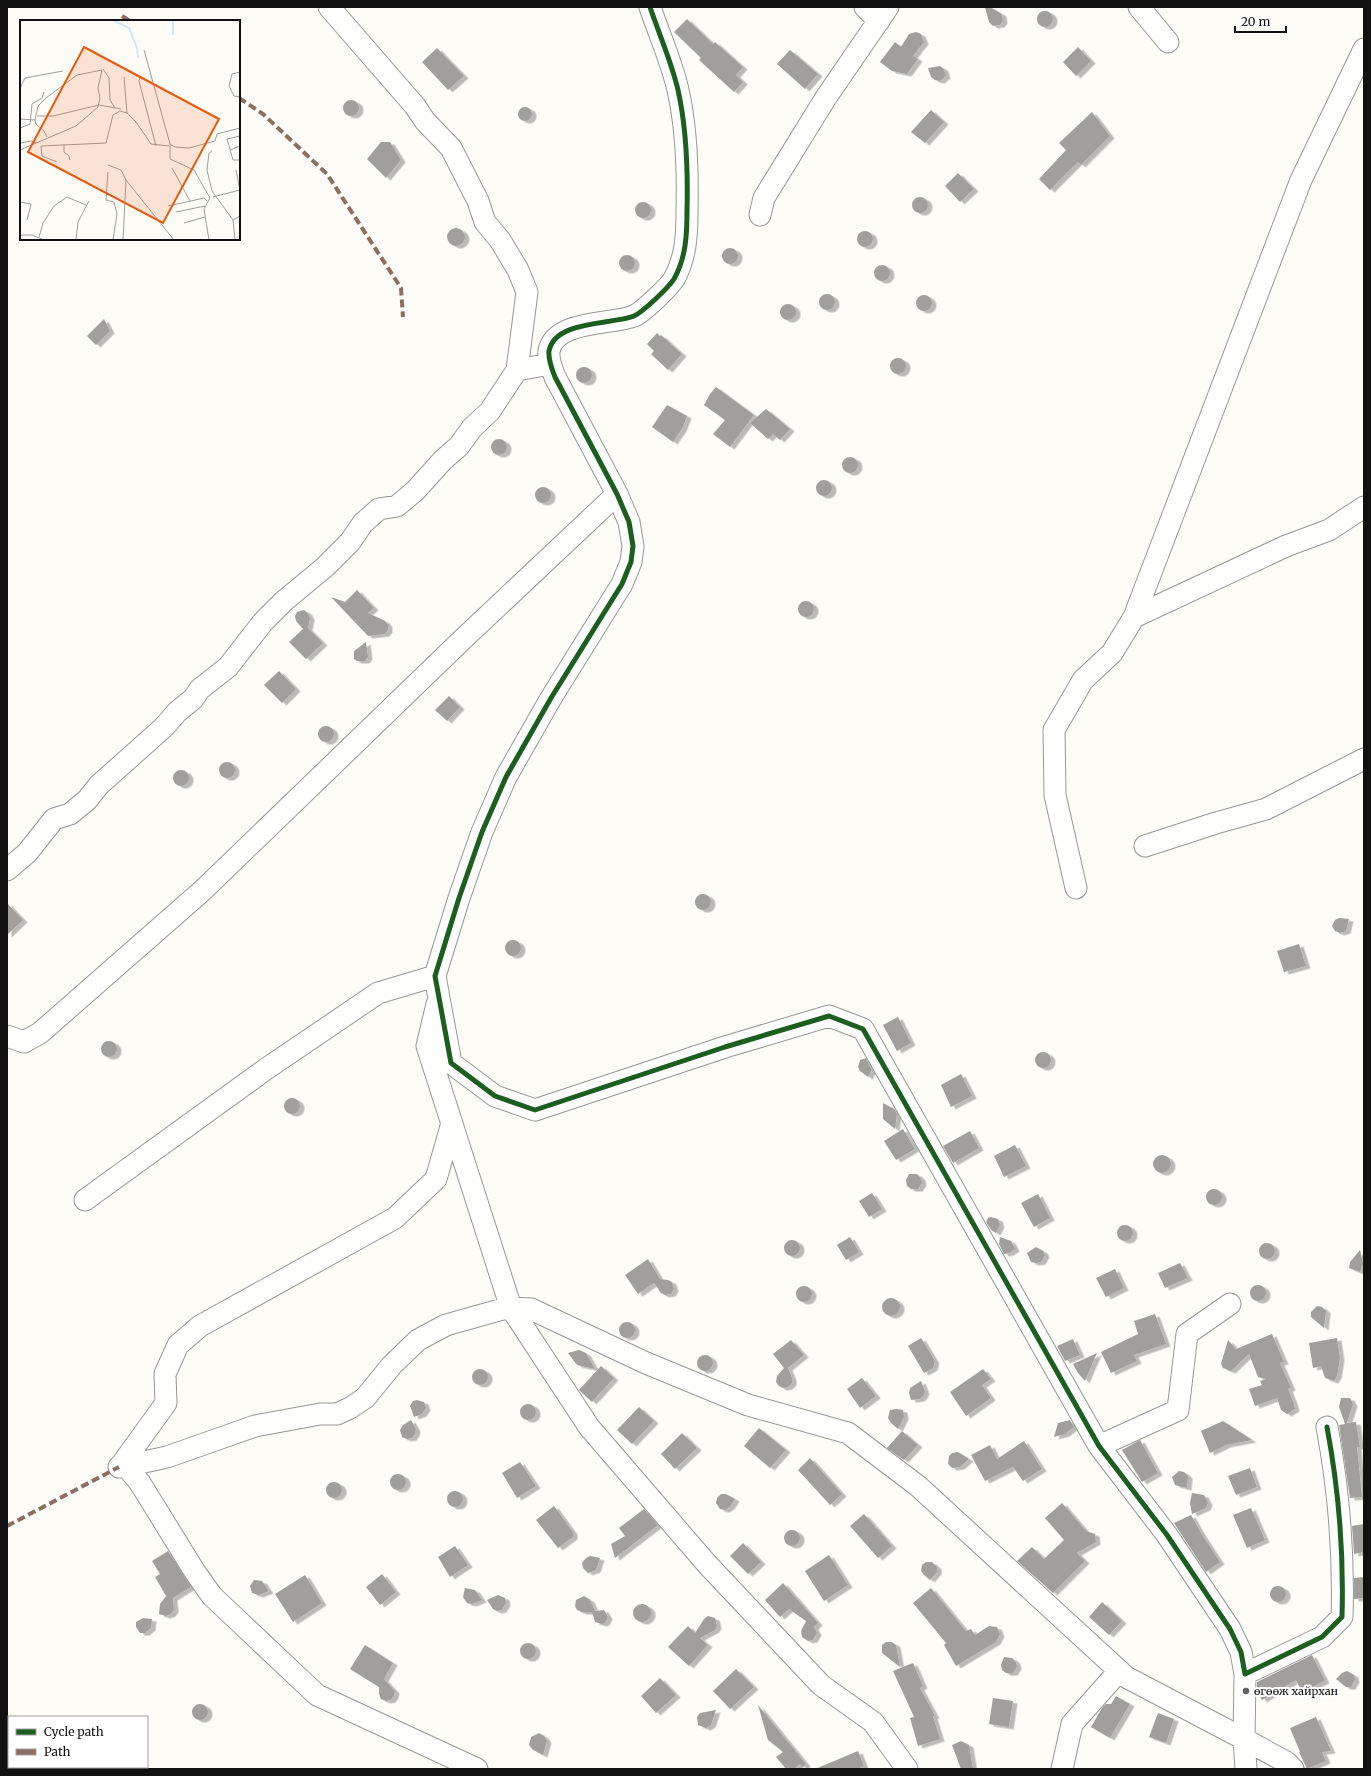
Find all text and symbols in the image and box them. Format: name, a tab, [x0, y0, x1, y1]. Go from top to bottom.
scale bar	[1235, 8, 1286, 34]
text: 20 m	[1241, 14, 1270, 29]
inset map	[20, 20, 240, 240]
place label: өгөөж хайрхан	[1254, 1684, 1339, 1698]
marker: өгөөж хайрхан	[1241, 1686, 1251, 1696]
legend	[8, 1716, 148, 1768]
text: Cycle path	[44, 1724, 104, 1739]
text: Path	[44, 1744, 70, 1759]

